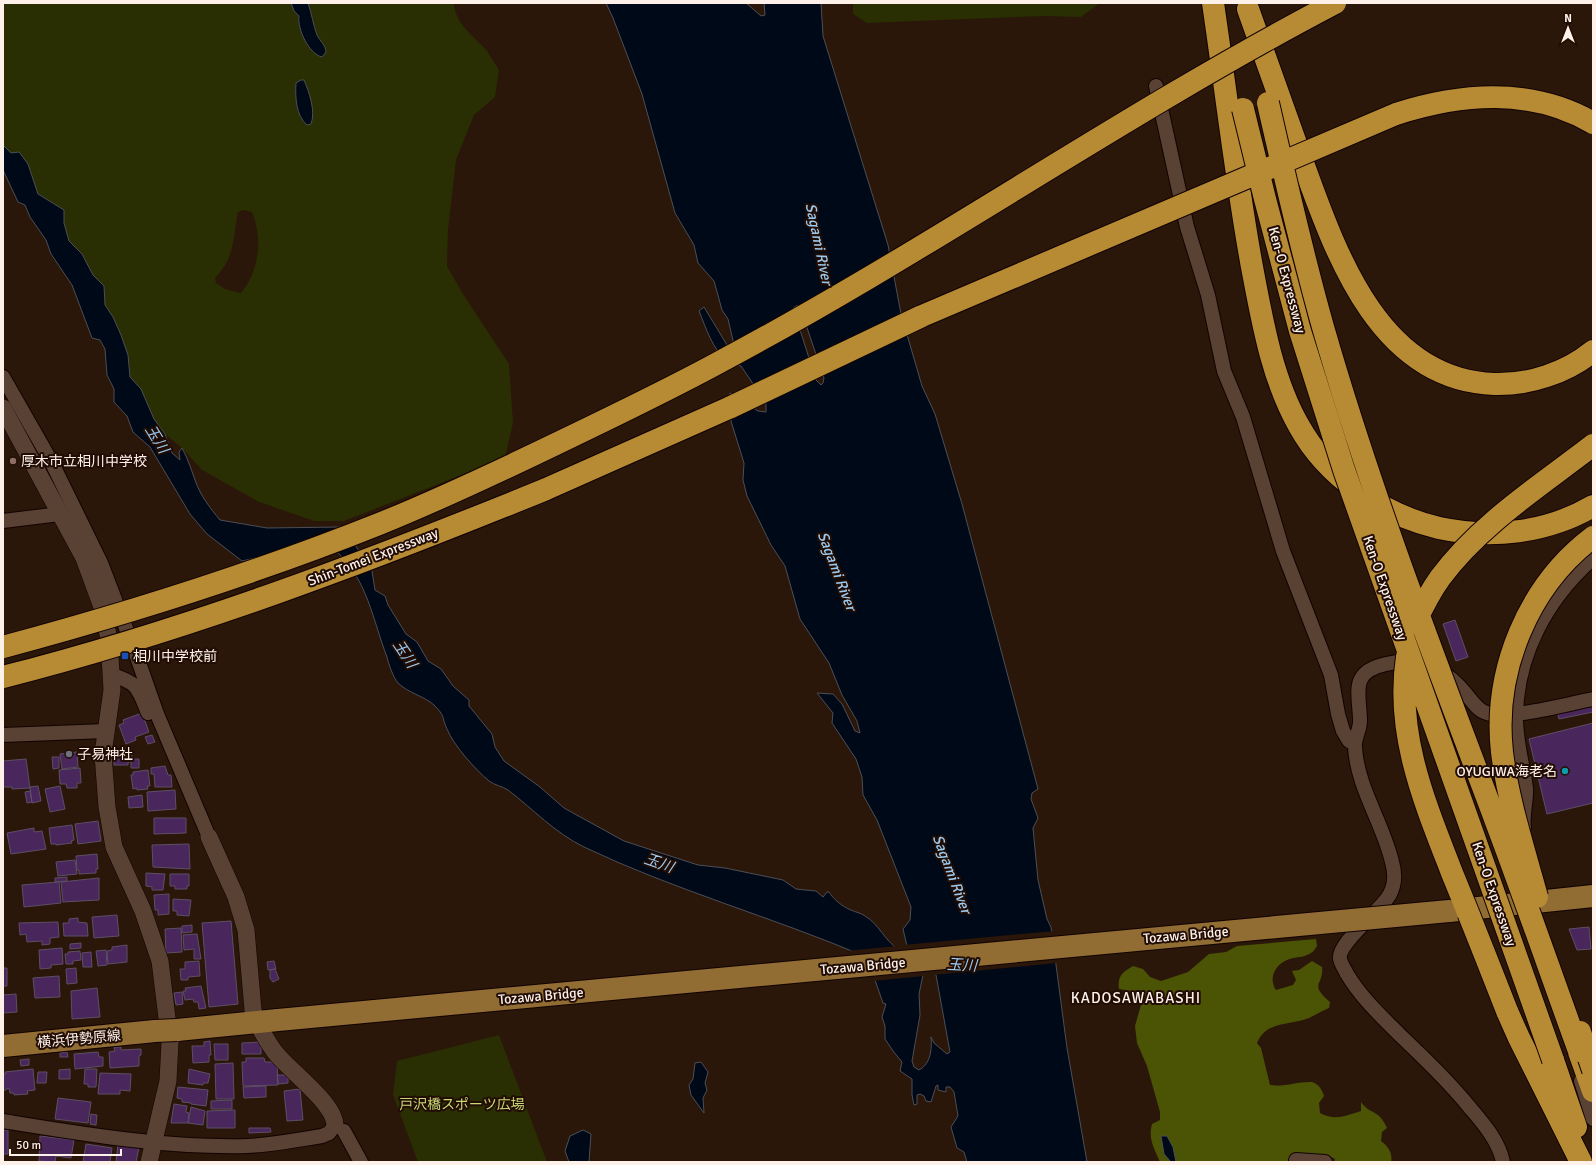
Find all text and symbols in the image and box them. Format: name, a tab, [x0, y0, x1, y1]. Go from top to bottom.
north arrow	[1548, 8, 1588, 48]
text: N	[1564, 12, 1572, 25]
water label: Sagami River	[802, 201, 837, 289]
street label: Ken-O Expressway	[1265, 225, 1309, 335]
water label: 玉川	[141, 422, 174, 458]
place label: 厚木市立相川中学校	[21, 453, 147, 470]
marker: 厚木市立相川中学校	[8, 456, 18, 466]
street label: Shin-Tomei Expressway	[305, 524, 441, 590]
water label: Sagami River	[814, 529, 861, 615]
street label: Ken-O Expressway	[1359, 534, 1411, 643]
water label: 玉川	[389, 637, 422, 673]
place label: 相川中学校前	[133, 648, 217, 665]
marker: 相川中学校前	[120, 651, 130, 661]
place label: 子易神社	[77, 746, 133, 763]
marker: 子易神社	[64, 749, 74, 759]
place label: OYUGIWA海老名	[1457, 763, 1557, 780]
marker: OYUGIWA海老名	[1560, 766, 1570, 776]
water label: Sagami River	[929, 832, 976, 918]
street label: Ken-O Expressway	[1468, 840, 1520, 949]
water label: 玉川	[642, 850, 678, 877]
street label: Tozawa Bridge	[1143, 923, 1229, 947]
street label: Tozawa Bridge	[820, 954, 906, 978]
water label: 玉川	[947, 955, 979, 975]
street label: Tozawa Bridge	[498, 984, 584, 1008]
district label: KADOSAWABASHI	[1071, 989, 1201, 1007]
street label: 横浜伊勢原線	[36, 1027, 122, 1051]
park label: 戸沢橋スポーツ広場	[399, 1096, 525, 1113]
scale bar	[10, 1131, 121, 1157]
text: 50 m	[16, 1138, 41, 1153]

